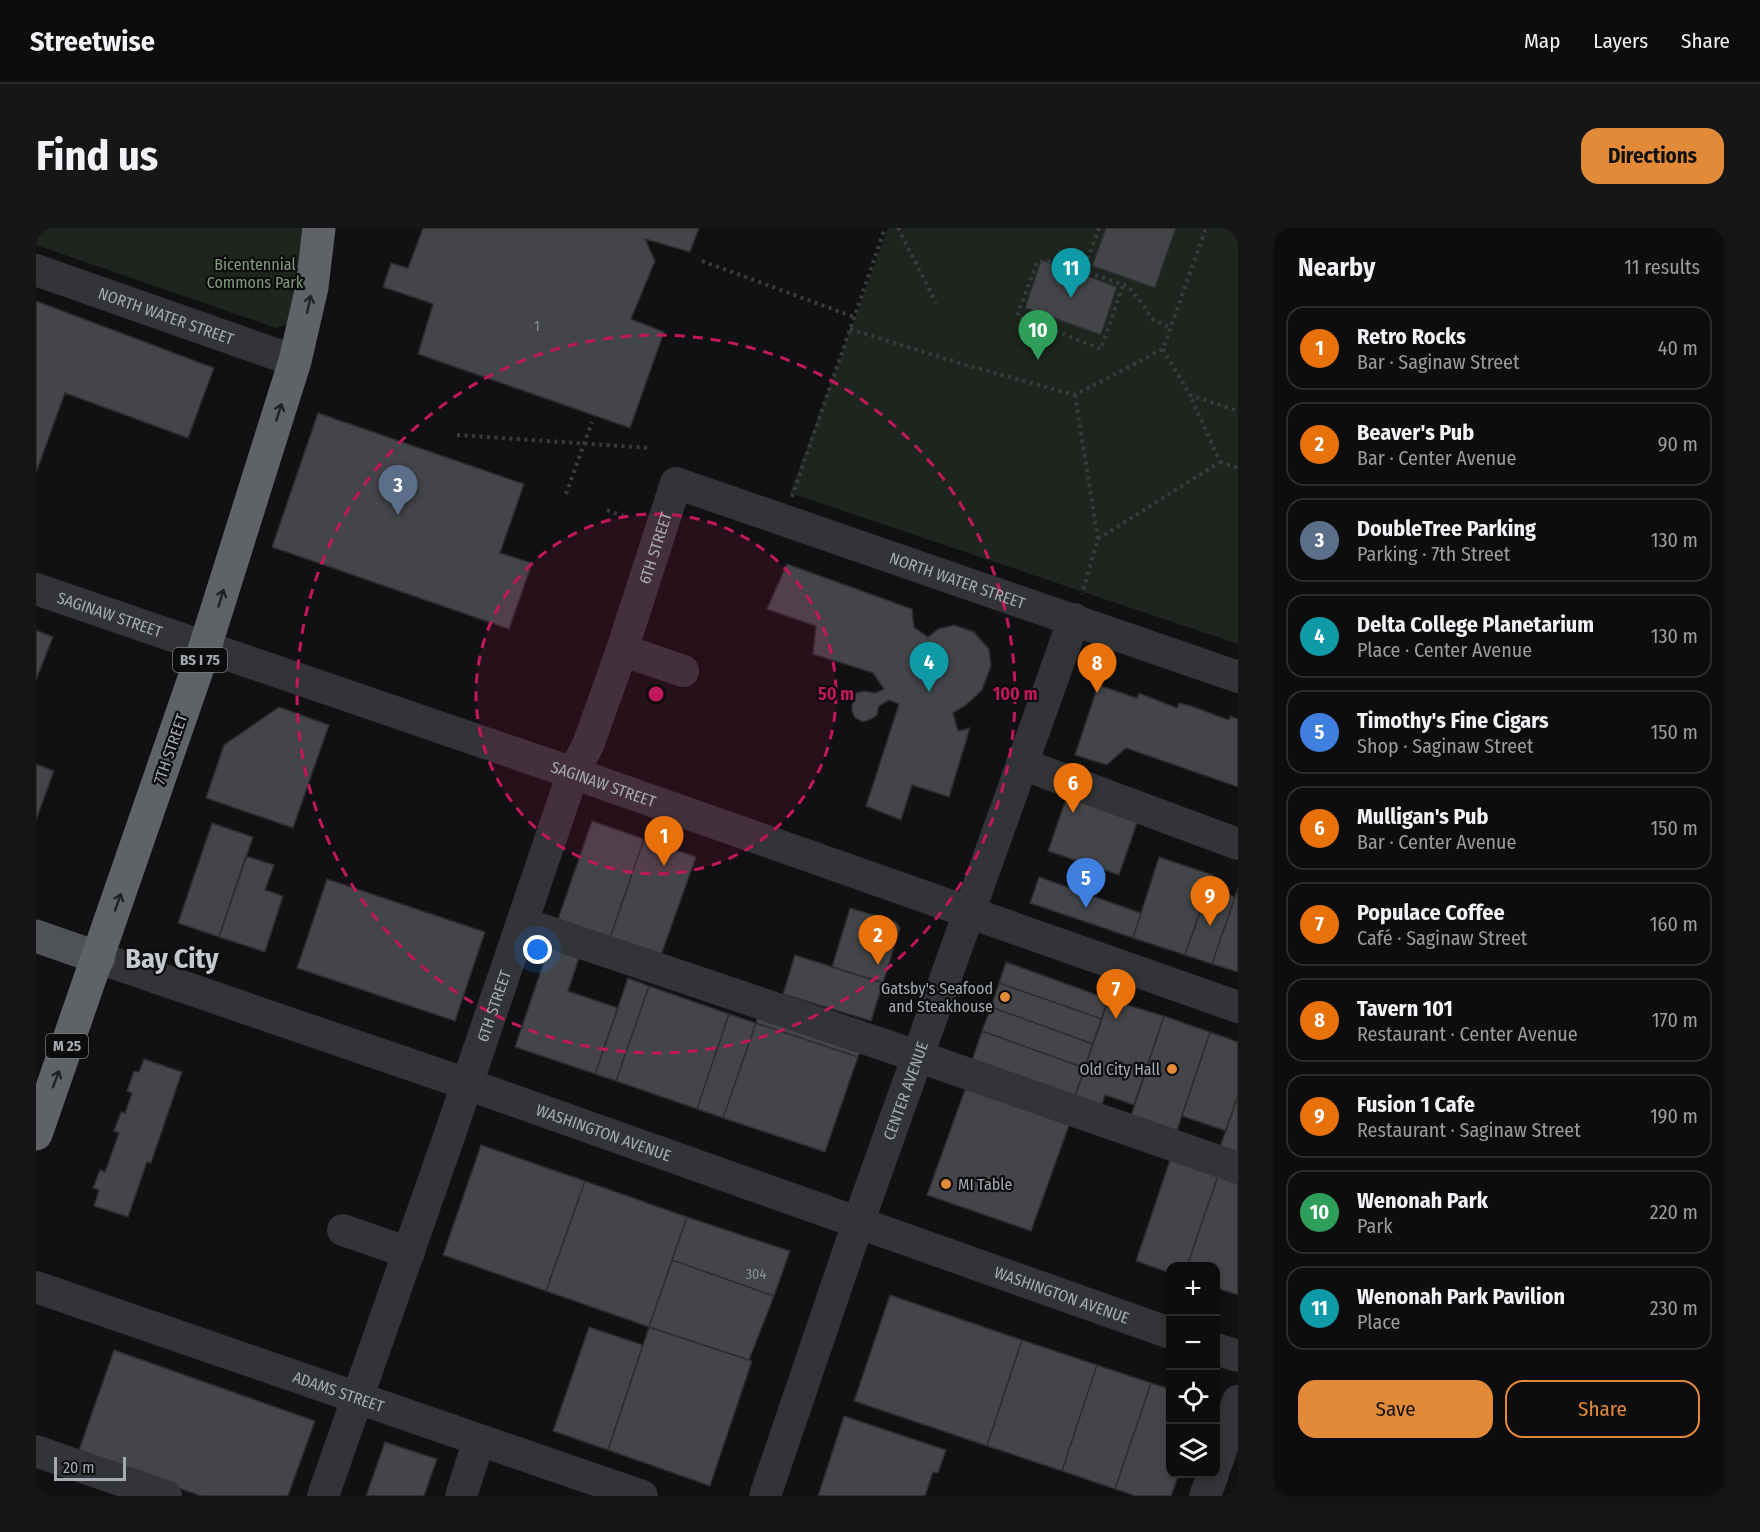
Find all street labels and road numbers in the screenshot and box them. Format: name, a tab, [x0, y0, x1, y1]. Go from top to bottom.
street label: NORTH WATER STREET	[96, 284, 237, 349]
street label: 6TH STREET	[635, 509, 676, 586]
street label: NORTH WATER STREET	[887, 548, 1028, 613]
street label: SAGINAW STREET	[55, 588, 165, 642]
road number: BS I 75	[173, 648, 227, 672]
street label: 7TH STREET	[150, 711, 192, 787]
street label: SAGINAW STREET	[549, 757, 659, 812]
street label: 6TH STREET	[473, 967, 515, 1044]
road number: M 25	[46, 1034, 88, 1058]
street label: CENTER AVENUE	[879, 1039, 932, 1143]
street label: WASHINGTON AVENUE	[534, 1100, 674, 1166]
street label: WASHINGTON AVENUE	[992, 1263, 1132, 1328]
street label: ADAMS STREET	[290, 1367, 387, 1416]

